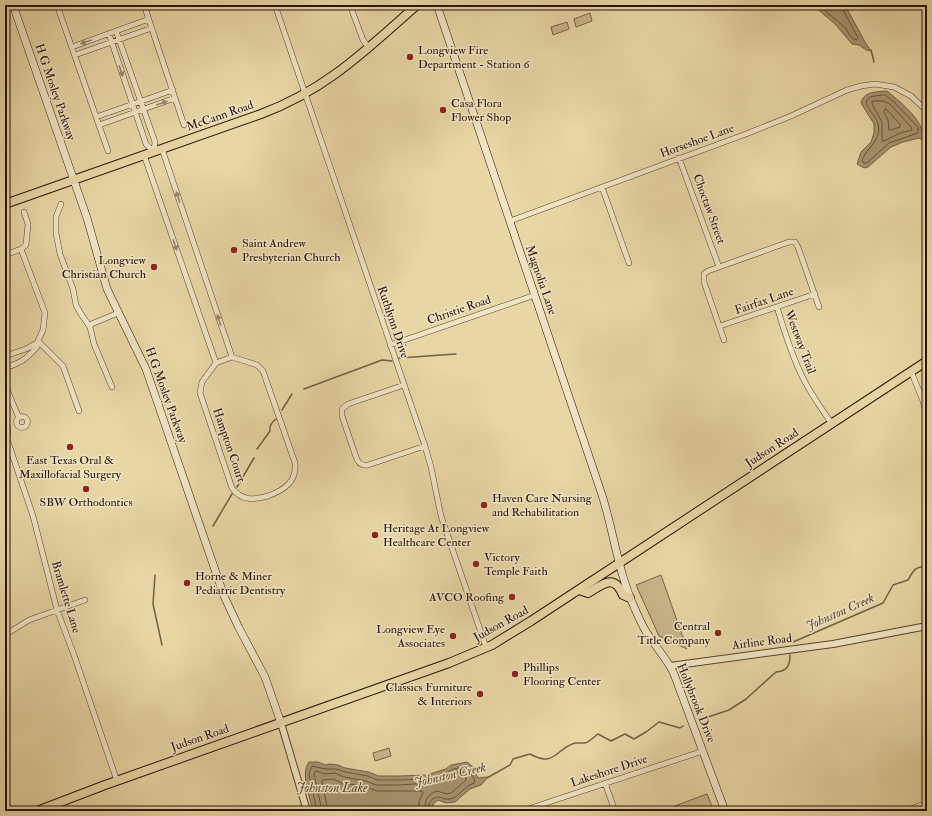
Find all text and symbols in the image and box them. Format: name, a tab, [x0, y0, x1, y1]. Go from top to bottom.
one-way arrow	[79, 39, 91, 45]
street label: H G Mosley Parkway	[31, 42, 79, 143]
place label: Longview Fire Department - Station 6	[418, 43, 531, 72]
marker: Longview Fire Department - Station 6	[405, 52, 415, 62]
one-way arrow	[118, 65, 124, 77]
place label: Casa Flora Flower Shop	[451, 96, 511, 125]
street label: McCann Road	[185, 98, 256, 134]
one-way arrow	[157, 99, 169, 105]
marker: Casa Flora Flower Shop	[438, 105, 448, 115]
street label: Horseshoe Lane	[658, 121, 736, 161]
street label: Choctaw Street	[689, 172, 729, 246]
one-way arrow	[175, 191, 181, 203]
place label: Saint Andrew Presbyterian Church	[242, 236, 341, 265]
one-way arrow	[172, 239, 178, 251]
street label: Magnolia Lane	[522, 243, 560, 317]
marker: Saint Andrew Presbyterian Church	[229, 245, 239, 255]
place label: Longview Christian Church	[62, 253, 147, 282]
marker: Longview Christian Church	[149, 262, 159, 272]
street label: Ruthlynn Drive	[374, 284, 412, 360]
street label: Fairfax Lane	[733, 284, 795, 318]
street label: Christie Road	[425, 292, 493, 328]
street label: Westway Trail	[781, 307, 819, 376]
one-way arrow	[216, 314, 222, 326]
street label: H G Mosley Parkway	[142, 345, 191, 446]
street label: Hampton Court	[209, 406, 249, 484]
street label: Judson Road	[742, 425, 801, 471]
marker: East Texas Oral & Maxillofacial Surgery	[65, 442, 75, 452]
place label: East Texas Oral & Maxillofacial Surgery	[19, 453, 122, 482]
marker: SBW Orthodontics	[81, 484, 91, 494]
place label: Haven Care Nursing and Rehabilitation	[492, 491, 593, 520]
place label: SBW Orthodontics	[39, 495, 133, 510]
marker: Haven Care Nursing and Rehabilitation	[479, 500, 489, 510]
place label: Heritage At Longview Healthcare Center	[383, 521, 490, 550]
marker: Heritage At Longview Healthcare Center	[370, 530, 380, 540]
place label: Victory Temple Faith	[484, 550, 548, 579]
street label: Bramlette Lane	[48, 559, 84, 635]
marker: Victory Temple Faith	[471, 559, 481, 569]
place label: Horne & Miner Pediatric Dentistry	[195, 569, 286, 598]
marker: Horne & Miner Pediatric Dentistry	[182, 578, 192, 588]
place label: AVCO Roofing	[428, 590, 505, 605]
water label: Johnston Creek	[803, 590, 877, 634]
marker: AVCO Roofing	[507, 592, 517, 602]
street label: Judson Road	[470, 603, 531, 646]
place label: Central Title Company	[637, 619, 711, 648]
place label: Longview Eye Associates	[376, 622, 445, 651]
marker: Central Title Company	[713, 628, 723, 638]
marker: Longview Eye Associates	[448, 631, 458, 641]
street label: Airline Road	[730, 631, 793, 653]
place label: Phillips Flooring Center	[523, 660, 601, 689]
street label: Hollybrook Drive	[673, 661, 719, 745]
marker: Phillips Flooring Center	[510, 669, 520, 679]
place label: Classics Furniture & Interiors	[386, 680, 472, 709]
marker: Classics Furniture & Interiors	[475, 689, 485, 699]
street label: Judson Road	[168, 721, 231, 755]
street label: Lakeshore Drive	[569, 752, 649, 790]
water label: Johnston Creek	[413, 759, 487, 791]
water label: Johnston Lake	[297, 780, 368, 796]

